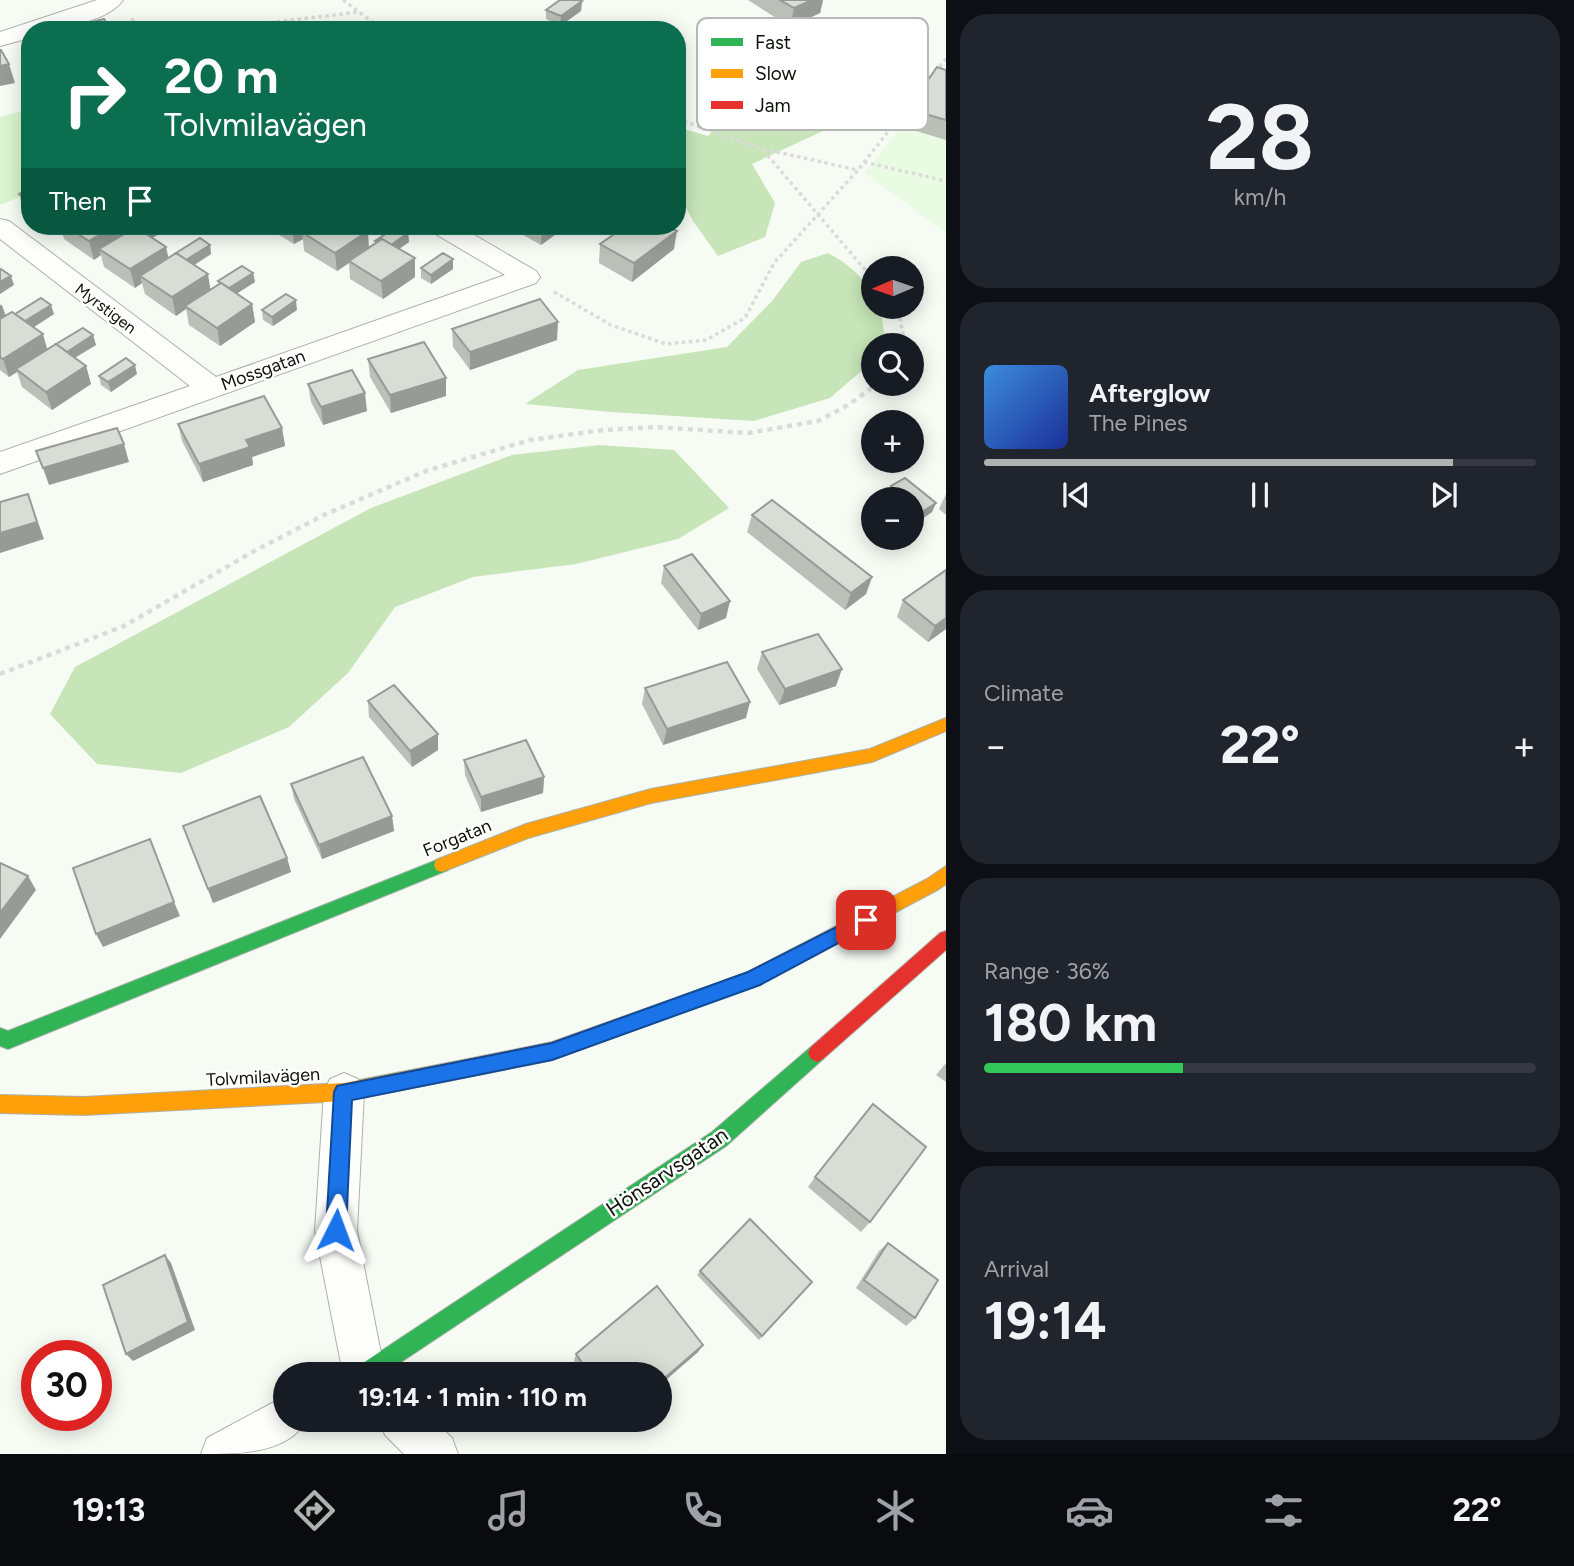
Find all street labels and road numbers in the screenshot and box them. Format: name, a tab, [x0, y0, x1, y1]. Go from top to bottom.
street label: Myrstigen	[71, 279, 140, 338]
street label: Mossgatan	[218, 345, 308, 395]
street label: Forgatan	[420, 814, 494, 862]
street label: Tolvmilavägen	[205, 1063, 321, 1091]
street label: Hönsarvsgatan	[601, 1122, 732, 1221]

